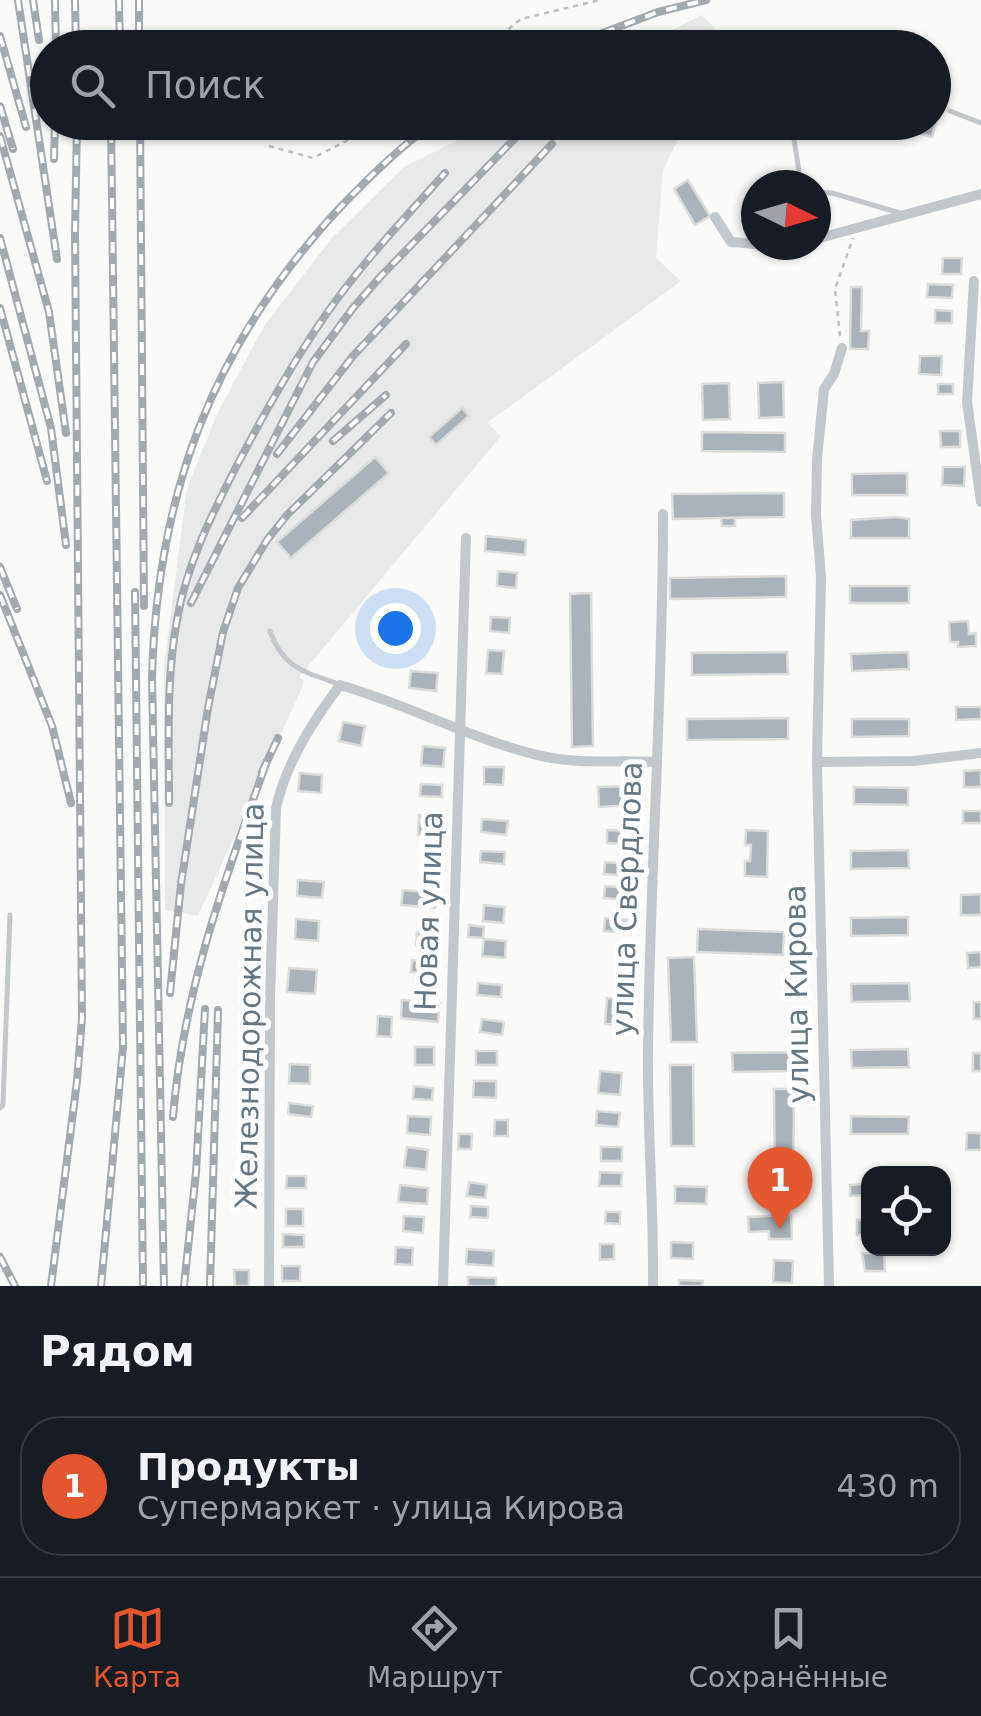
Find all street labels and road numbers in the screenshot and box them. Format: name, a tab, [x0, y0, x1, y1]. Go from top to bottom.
street label: улица Свердлова	[604, 761, 649, 1037]
street label: Железнодорожная улица	[228, 802, 271, 1210]
street label: Новая улица	[408, 811, 449, 1011]
street label: улица Кирова	[777, 884, 816, 1104]

